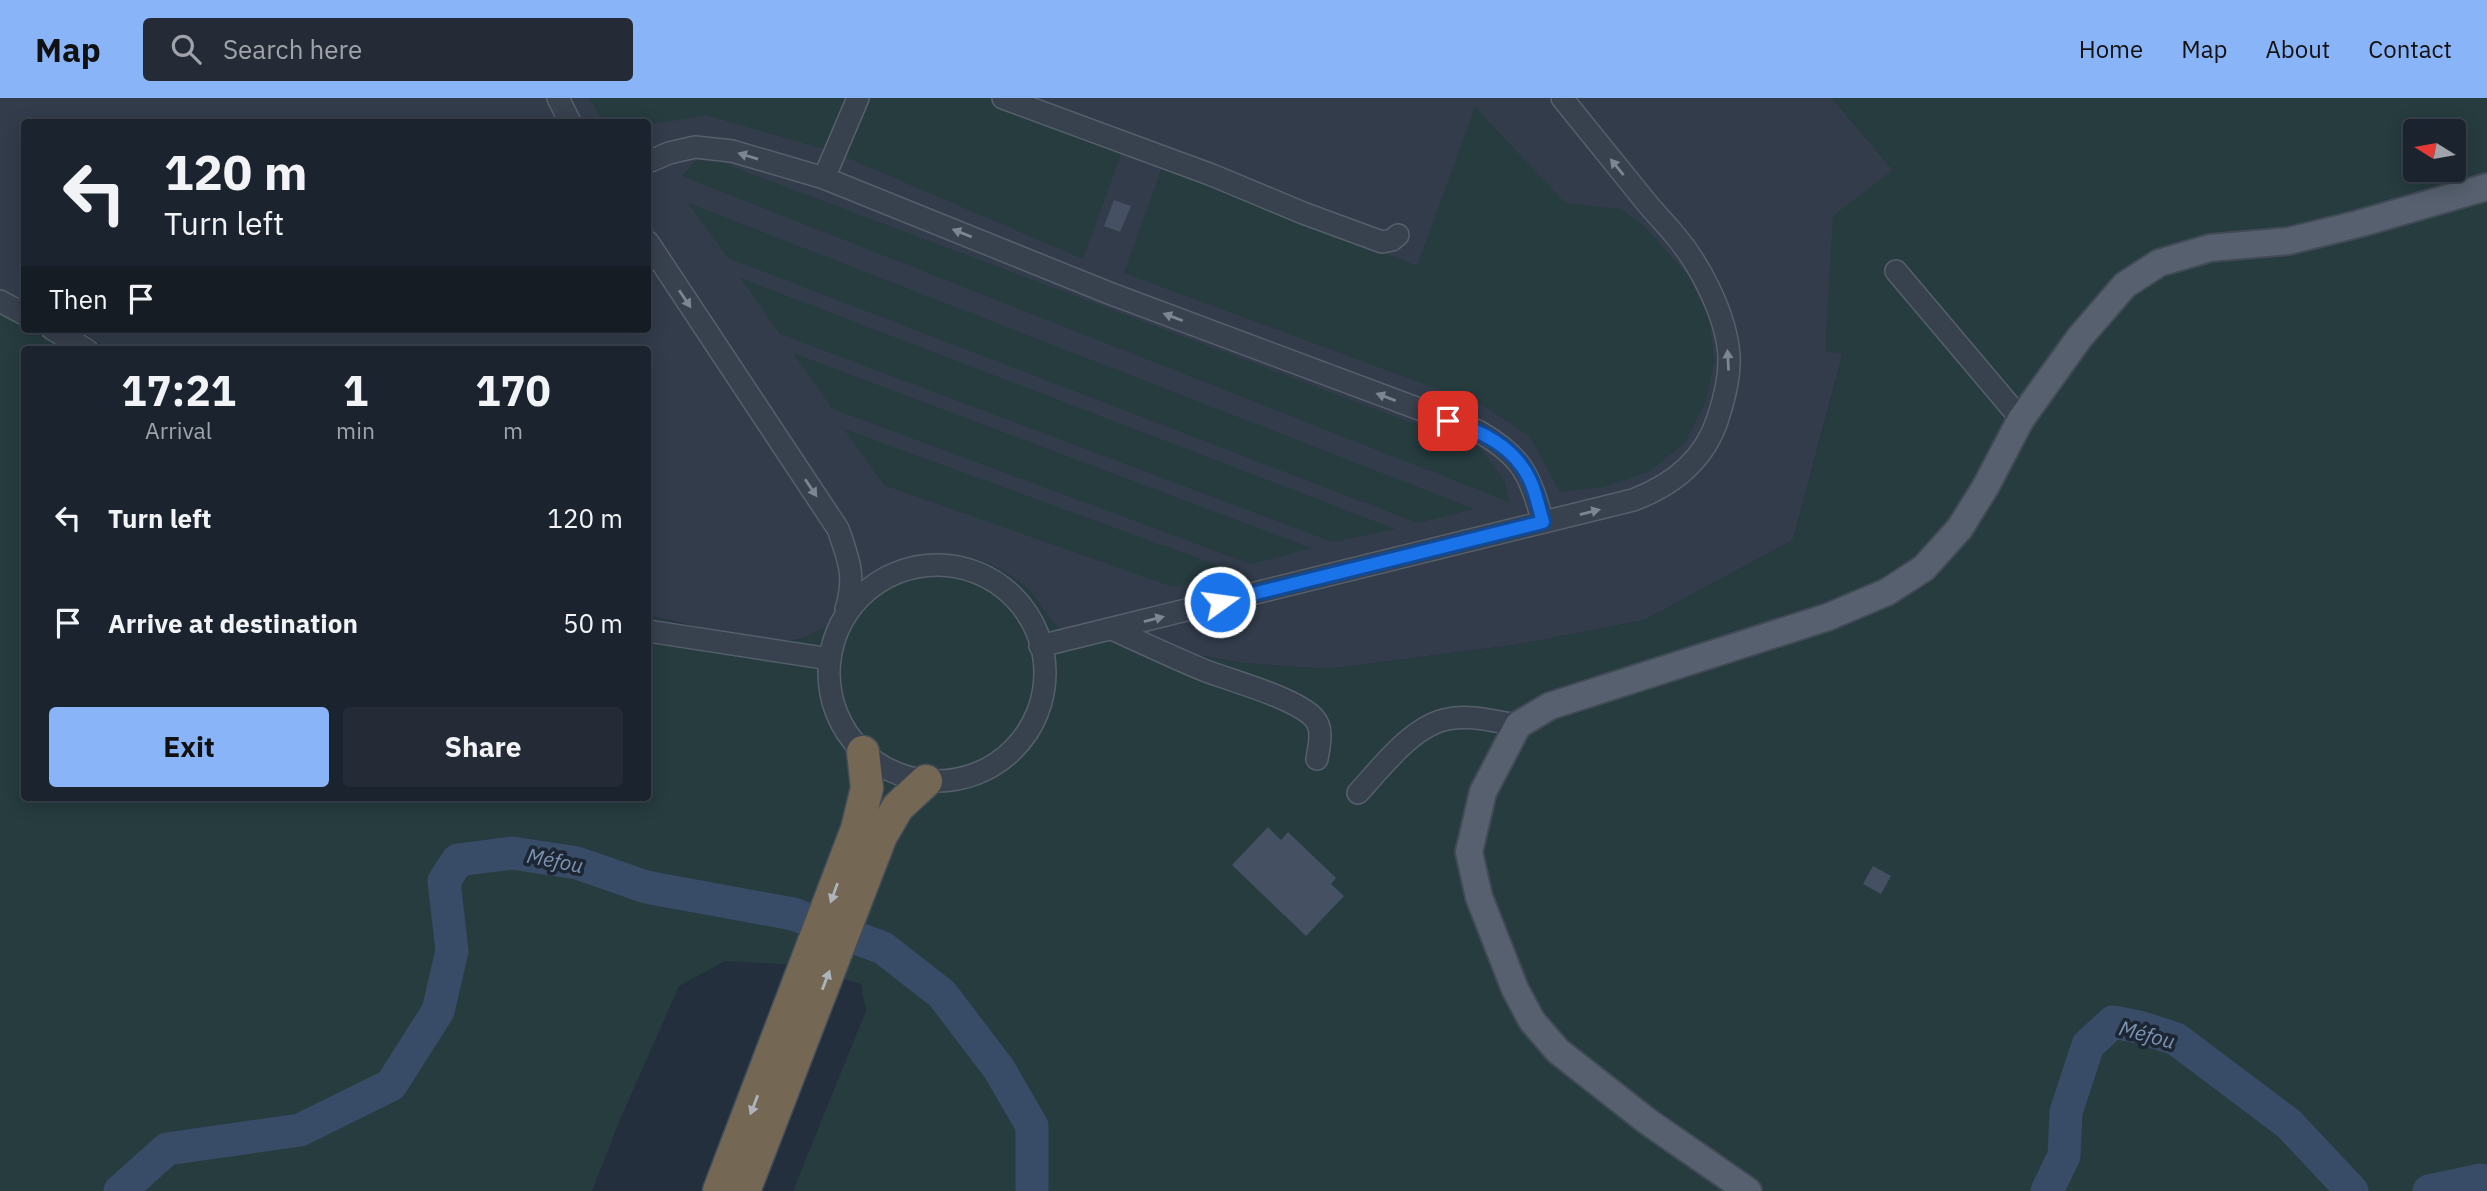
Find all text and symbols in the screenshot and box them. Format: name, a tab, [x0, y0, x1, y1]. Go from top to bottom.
search box	[143, 18, 633, 81]
text: Map	[35, 28, 101, 71]
icon: search	[167, 30, 205, 68]
text: Search here	[223, 32, 362, 66]
text: Home	[2079, 33, 2143, 65]
text: Map	[2181, 33, 2227, 65]
text: About	[2265, 33, 2330, 65]
text: Contact	[2368, 33, 2452, 65]
north arrow	[2403, 119, 2466, 182]
map controls	[2403, 119, 2466, 182]
text: 120 m	[164, 140, 308, 203]
icon: left	[49, 147, 140, 238]
one-way arrow	[737, 150, 758, 160]
one-way arrow	[1611, 158, 1625, 176]
text: Turn left	[164, 202, 284, 244]
one-way arrow	[951, 227, 972, 238]
icon: arrive	[122, 280, 160, 318]
text: Then	[49, 282, 108, 316]
one-way arrow	[678, 289, 691, 308]
one-way arrow	[1163, 311, 1184, 322]
one-way arrow	[1723, 349, 1734, 371]
text: 17:21	[121, 363, 236, 418]
text: 1	[343, 363, 368, 418]
text: 170	[475, 363, 551, 418]
one-way arrow	[1375, 391, 1396, 402]
pin	[1418, 391, 1478, 451]
icon: arrive	[1429, 402, 1467, 440]
text: Arrival	[145, 415, 212, 445]
text: min	[336, 415, 375, 445]
text: m	[503, 415, 523, 445]
one-way arrow	[804, 479, 818, 497]
icon: left	[49, 499, 87, 537]
text: Turn left	[108, 501, 211, 535]
text: 120 m	[547, 501, 623, 535]
one-way arrow	[1579, 506, 1601, 517]
position arrow	[1183, 565, 1257, 639]
icon: arrive	[49, 604, 87, 642]
text: Arrive at destination	[108, 606, 358, 640]
text: 50 m	[563, 606, 623, 640]
one-way arrow	[1144, 613, 1166, 624]
button: Exit	[49, 707, 329, 787]
button: Share	[343, 707, 623, 787]
water label: Méfou	[525, 841, 586, 879]
one-way arrow	[828, 883, 839, 904]
one-way arrow	[820, 969, 831, 990]
water label: Méfou	[2116, 1013, 2178, 1055]
one-way arrow	[748, 1094, 759, 1115]

